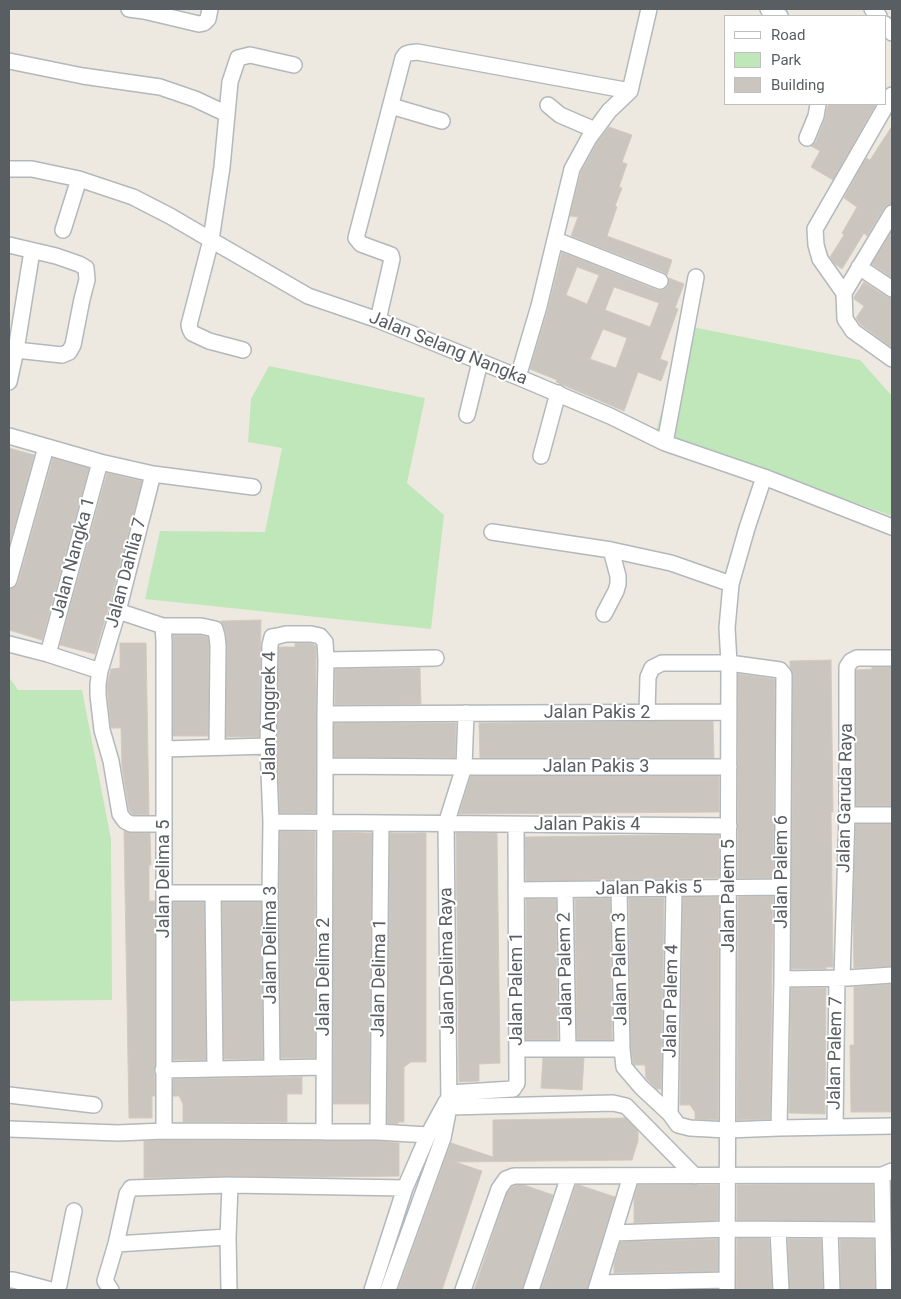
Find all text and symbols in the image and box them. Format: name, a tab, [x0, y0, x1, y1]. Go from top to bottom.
legend	[724, 15, 886, 105]
text: Road	[771, 26, 805, 44]
text: Park	[771, 51, 801, 69]
text: Building	[771, 76, 825, 94]
street label: Jalan Selang Nangka	[366, 307, 530, 391]
street label: Jalan Nangka 1	[47, 495, 101, 621]
street label: Jalan Dahlia 7	[102, 516, 152, 630]
street label: Jalan Anggrek 4	[259, 651, 281, 781]
street label: Jalan Pakis 2	[544, 702, 650, 724]
street label: Jalan Garuda Raya	[834, 723, 858, 873]
street label: Jalan Pakis 3	[543, 756, 649, 778]
street label: Jalan Pakis 4	[534, 814, 640, 836]
street label: Jalan Palem 6	[771, 815, 793, 929]
street label: Jalan Delima 5	[153, 820, 175, 938]
street label: Jalan Palem 5	[718, 839, 740, 953]
street label: Jalan Pakis 5	[595, 877, 703, 901]
street label: Jalan Delima 3	[260, 886, 282, 1004]
street label: Jalan Delima Raya	[436, 887, 460, 1035]
street label: Jalan Palem 2	[554, 912, 578, 1026]
street label: Jalan Palem 3	[609, 912, 633, 1026]
street label: Jalan Delima 2	[313, 918, 335, 1036]
street label: Jalan Delima 1	[368, 919, 392, 1037]
street label: Jalan Palem 1	[506, 932, 528, 1046]
street label: Jalan Palem 4	[660, 944, 684, 1058]
street label: Jalan Palem 7	[824, 996, 848, 1110]

